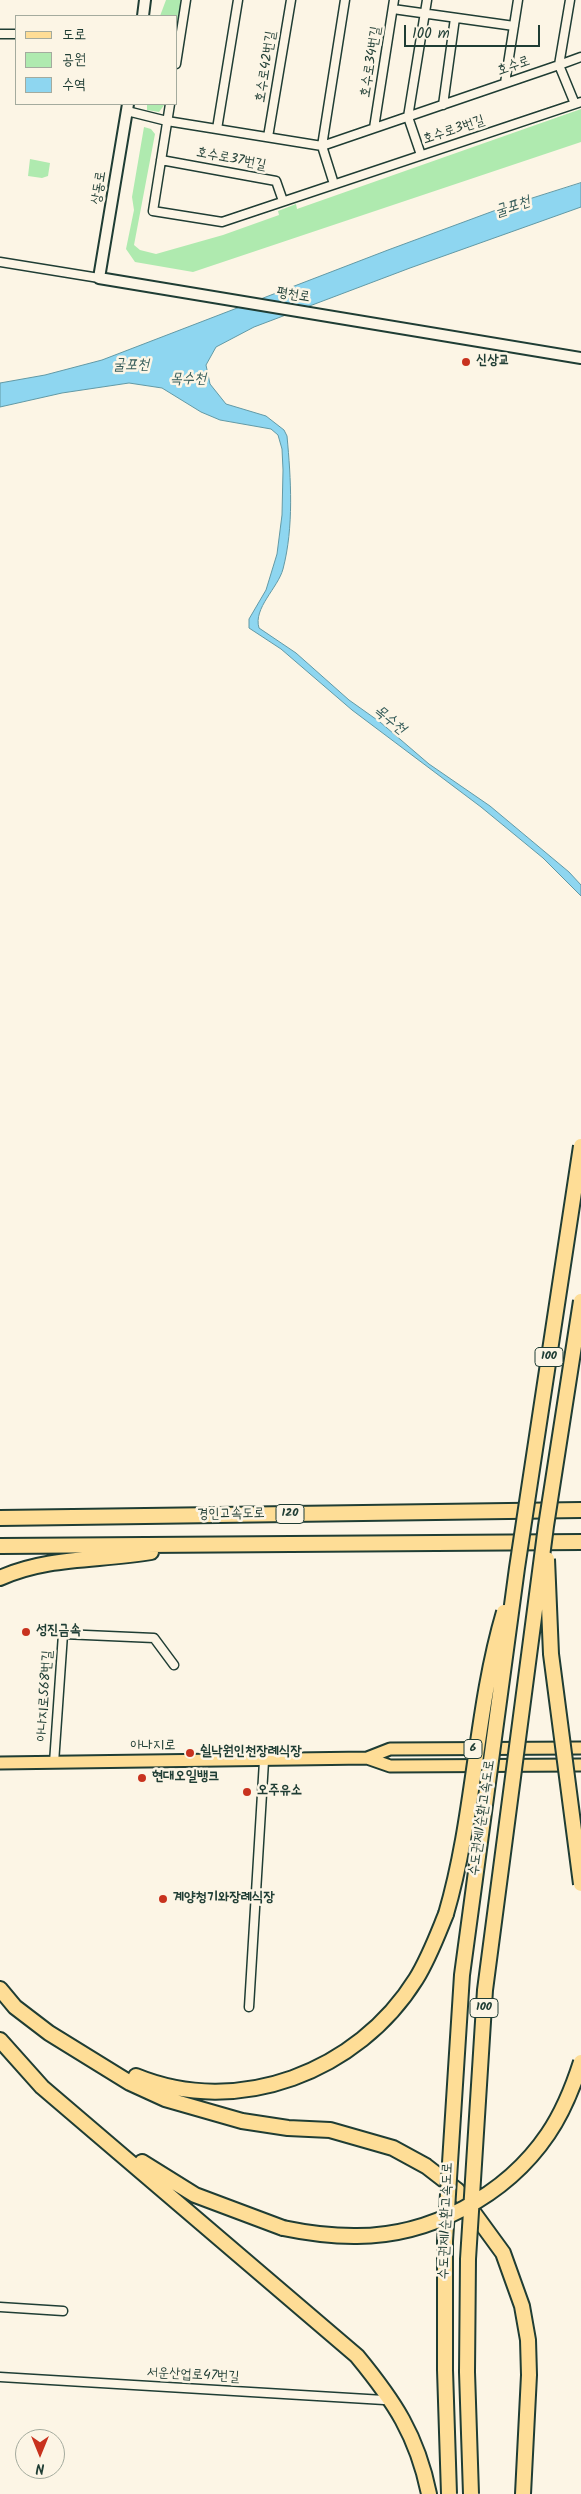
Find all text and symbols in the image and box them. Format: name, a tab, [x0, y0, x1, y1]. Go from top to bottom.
legend	[15, 15, 178, 105]
scale bar	[406, 15, 542, 47]
text: 100 m	[412, 22, 450, 46]
text: 도로	[62, 23, 86, 47]
street label: 호수로34번길	[358, 25, 386, 99]
street label: 호수로42번길	[253, 30, 281, 104]
text: 공원	[62, 48, 86, 72]
street label: 호수로	[495, 54, 533, 80]
text: 수역	[62, 73, 86, 97]
street label: 호수로3번길	[421, 113, 487, 149]
street label: 호수로37번길	[195, 145, 267, 175]
street label: 상동로	[89, 170, 111, 206]
water label: 굴포천	[493, 194, 533, 222]
street label: 평천로	[275, 285, 311, 307]
place label: 신상교	[476, 354, 510, 370]
marker: 신상교	[460, 356, 472, 368]
water label: 굴포천	[113, 357, 149, 375]
water label: 목수천	[170, 371, 206, 389]
water label: 목수천	[369, 703, 409, 739]
road number: 100	[535, 1348, 563, 1366]
road number: 120	[276, 1505, 304, 1524]
street label: 경인고속도로	[197, 1506, 265, 1524]
place label: 성진금속	[36, 1624, 81, 1640]
marker: 성진금속	[20, 1626, 32, 1638]
street label: 아나지로568번길	[34, 1650, 58, 1742]
street label: 아나지로	[130, 1739, 176, 1755]
road number: 6	[464, 1740, 482, 1758]
place label: 쉴낙원인천장례식장	[200, 1745, 301, 1761]
marker: 쉴낙원인천장례식장	[184, 1747, 196, 1759]
street label: 수도권제1순환고속도로	[467, 1759, 499, 1877]
place label: 현대오일뱅크	[152, 1770, 220, 1786]
marker: 현대오일뱅크	[136, 1772, 148, 1784]
place label: 오주유소	[257, 1784, 302, 1800]
marker: 오주유소	[241, 1786, 253, 1798]
place label: 계양청기와장례식장	[173, 1891, 274, 1907]
marker: 계양청기와장례식장	[157, 1893, 169, 1905]
road number: 100	[470, 1999, 498, 2018]
street label: 수도권제1순환고속도로	[437, 2162, 457, 2280]
street label: 서운산업로47번길	[146, 2365, 240, 2387]
north arrow	[15, 2429, 65, 2479]
text: N	[36, 2457, 44, 2479]

